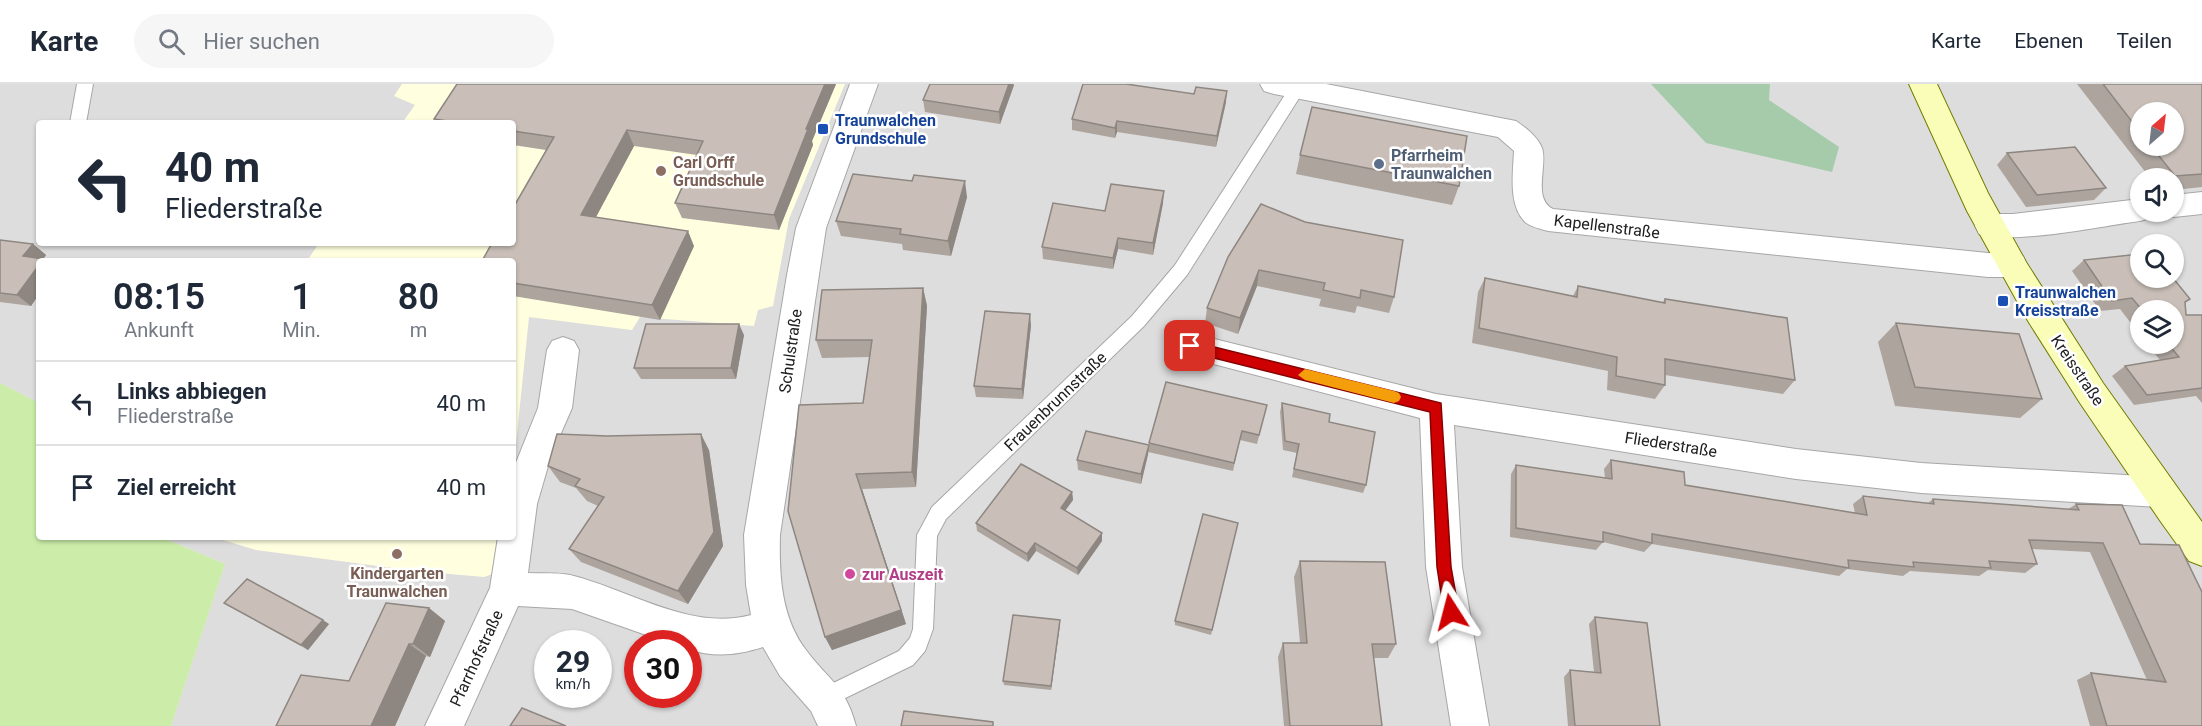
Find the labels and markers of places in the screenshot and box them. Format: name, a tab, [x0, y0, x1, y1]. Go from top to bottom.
place label: Traunwalchen Grundschule	[835, 111, 936, 148]
marker: Traunwalchen Grundschule	[816, 122, 830, 136]
place label: Pfarrheim Traunwalchen	[1391, 146, 1492, 183]
place label: Carl Orff Grundschule	[673, 153, 764, 190]
marker: Pfarrheim Traunwalchen	[1372, 157, 1386, 171]
marker: Carl Orff Grundschule	[654, 164, 668, 178]
place label: Traunwalchen Kreisstraße	[2015, 283, 2116, 320]
marker: Traunwalchen Kreisstraße	[1996, 294, 2010, 308]
pin	[1164, 320, 1215, 371]
marker: Kindergarten Traunwalchen	[390, 547, 404, 561]
place label: Kindergarten Traunwalchen	[347, 564, 447, 601]
place label: zur Auszeit	[862, 565, 944, 584]
marker: zur Auszeit	[843, 567, 857, 581]

